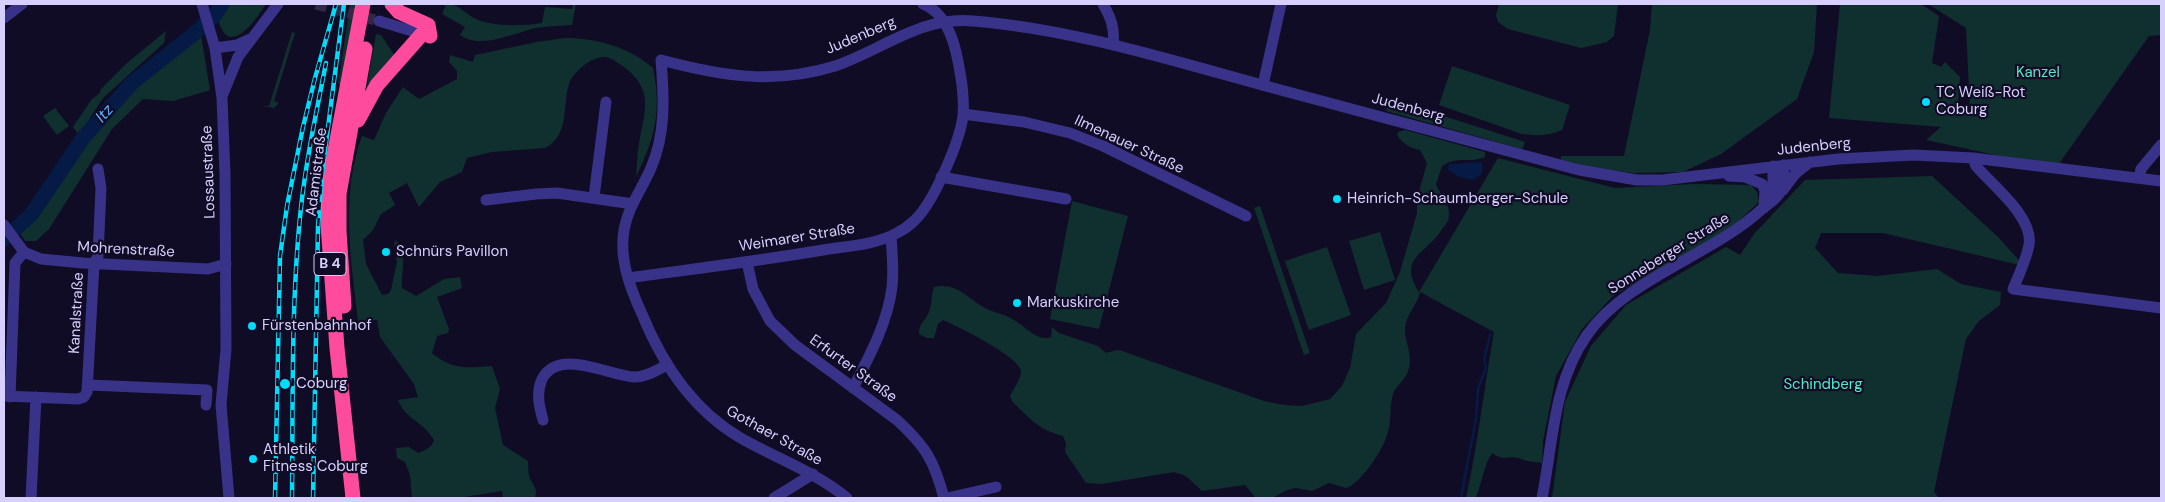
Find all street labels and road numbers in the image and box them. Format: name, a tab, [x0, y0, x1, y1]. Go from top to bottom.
street label: Judenberg	[823, 13, 899, 59]
street label: Judenberg	[1370, 90, 1446, 126]
street label: Ilmenauer Straße	[1071, 112, 1187, 178]
street label: Lossaustraße	[198, 125, 220, 219]
street label: Adamistraße	[303, 127, 331, 217]
street label: Judenberg	[1776, 134, 1852, 160]
street label: Sonneberger Straße	[1605, 209, 1733, 299]
street label: Weimarer Straße	[738, 220, 856, 256]
street label: Mohrenstraße	[77, 238, 175, 262]
road number: B 4	[314, 252, 346, 276]
street label: Kanalstraße	[66, 272, 88, 354]
street label: Erfurter Straße	[806, 331, 900, 407]
street label: Gothaer Straße	[723, 402, 825, 470]

